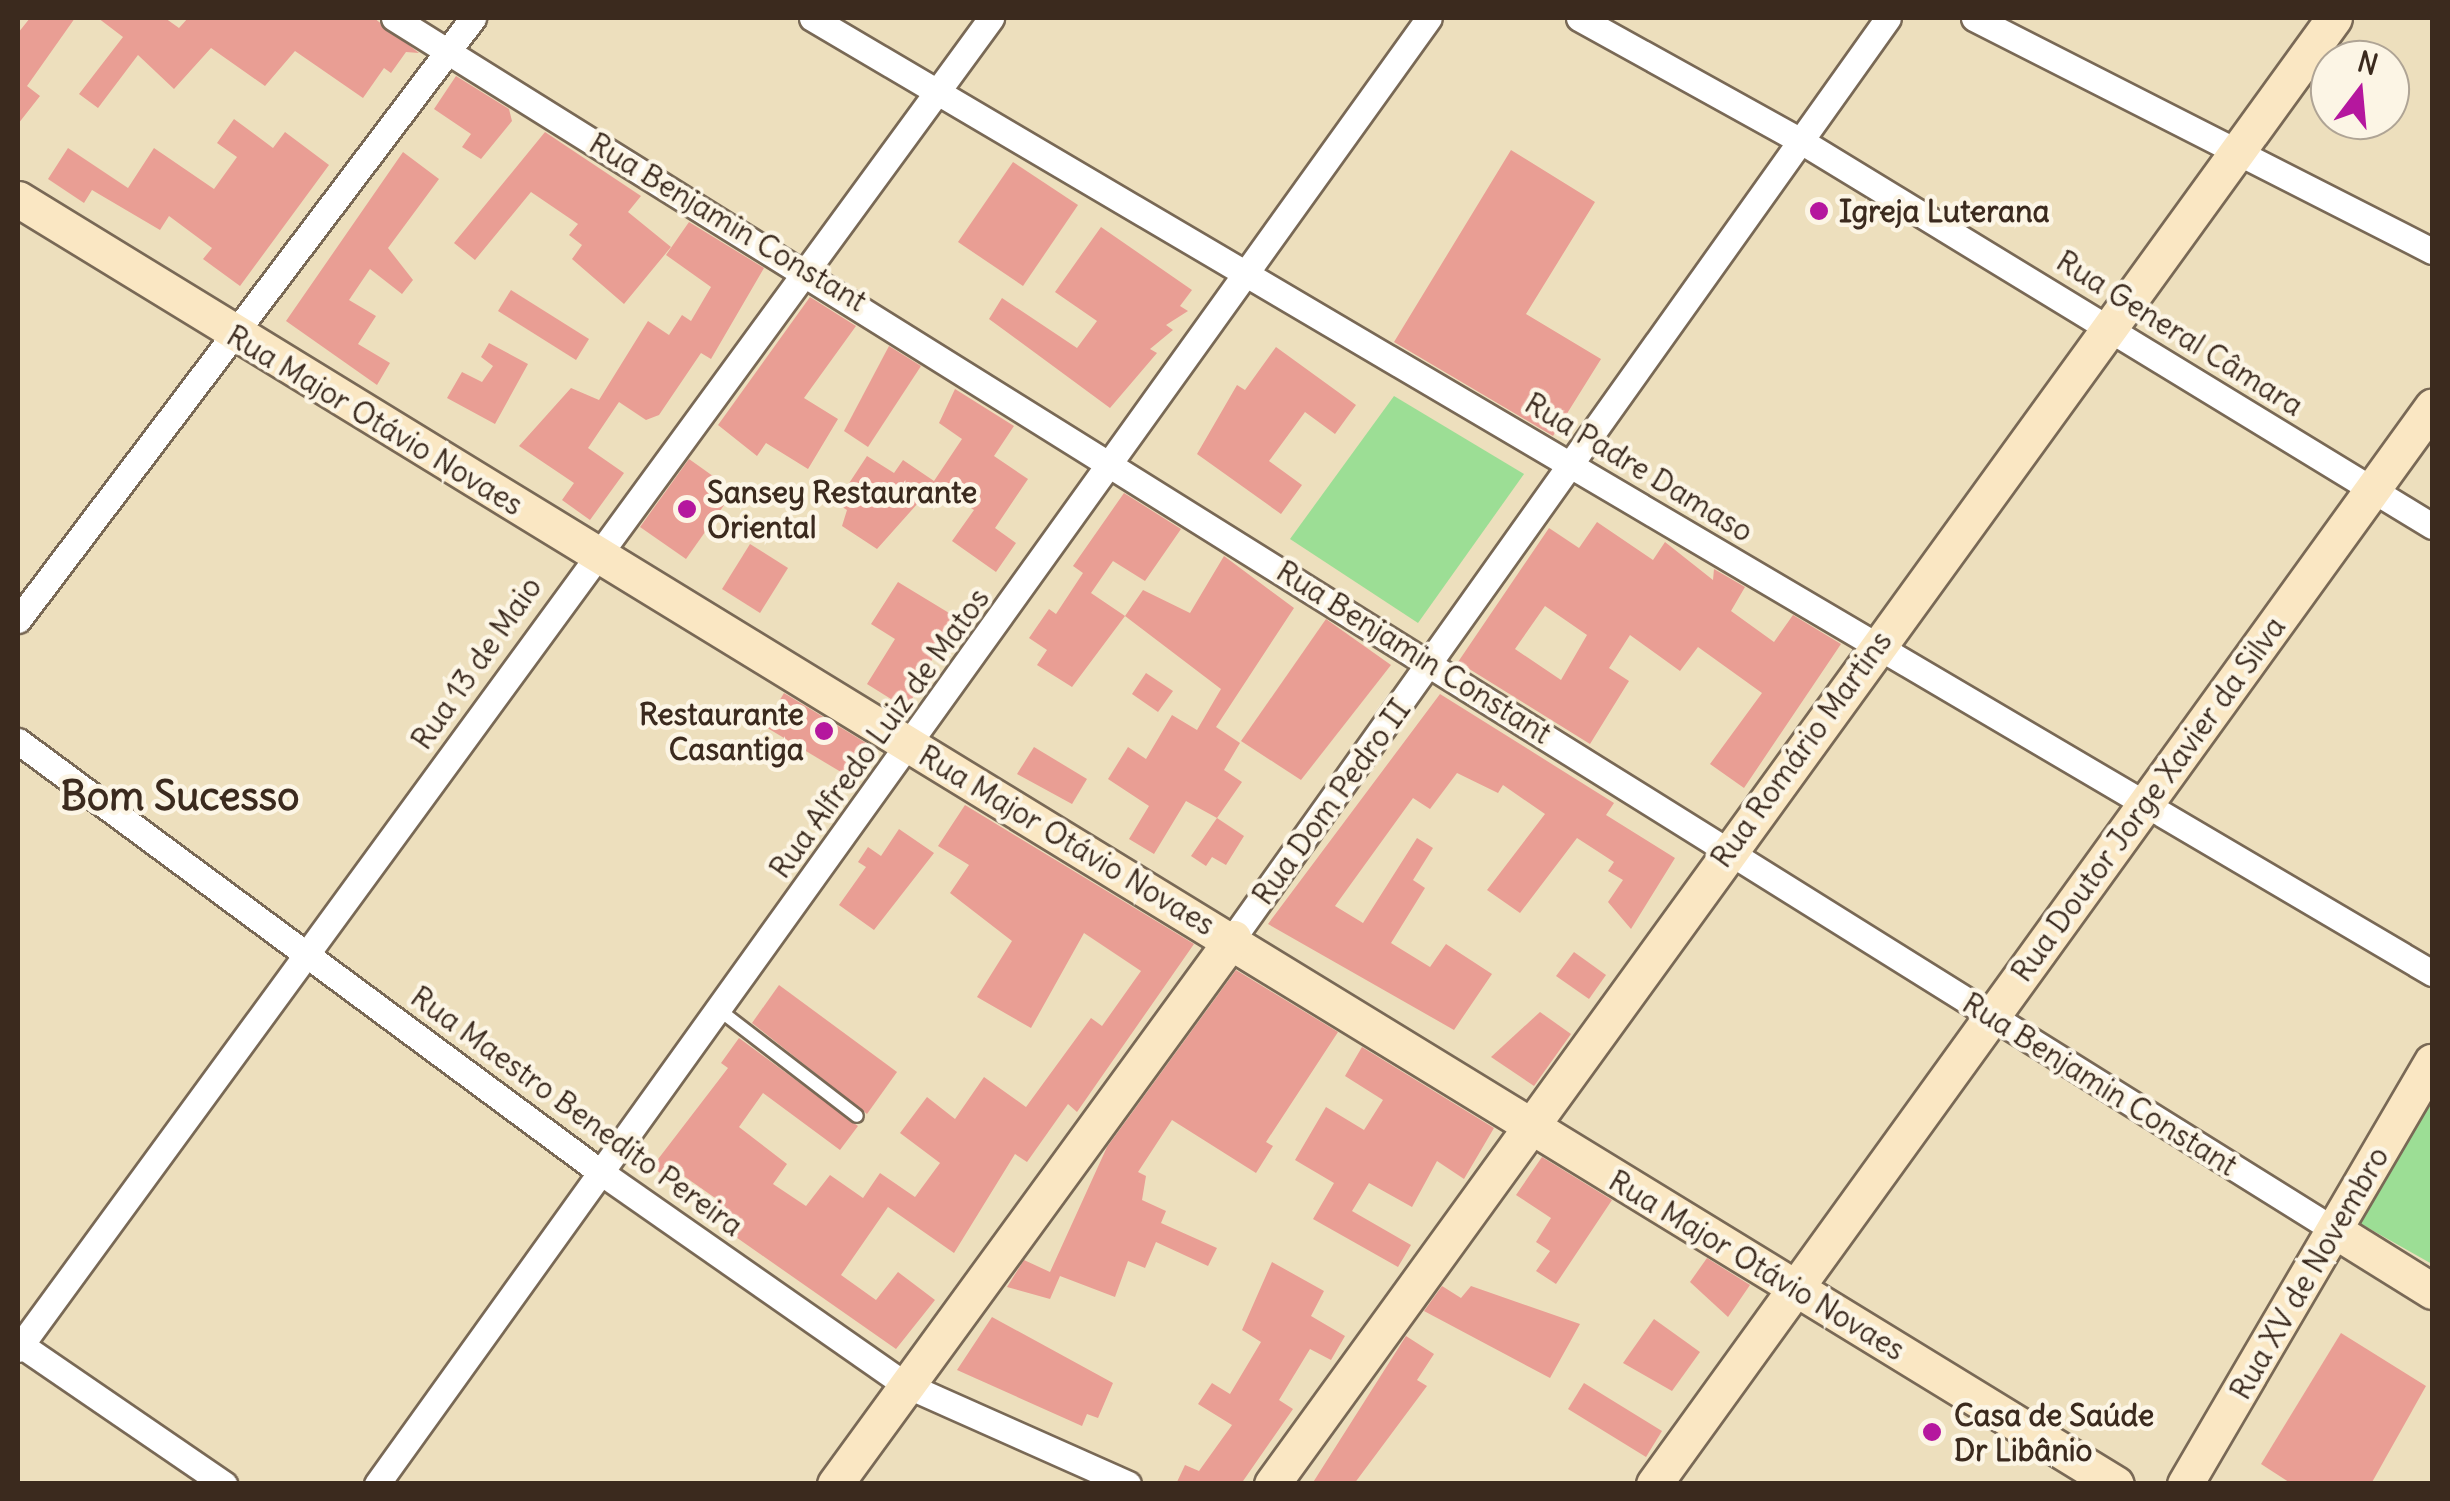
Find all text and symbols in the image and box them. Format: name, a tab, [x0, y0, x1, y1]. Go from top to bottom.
north arrow	[2310, 40, 2410, 140]
text: N	[2353, 43, 2382, 83]
street label: Rua Benjamin Constant	[583, 125, 873, 319]
place label: Igreja Luterana	[1839, 193, 2050, 229]
marker: Igreja Luterana	[1808, 200, 1830, 222]
street label: Rua General Câmara	[2050, 242, 2310, 424]
street label: Rua Major Otávio Novaes	[220, 317, 530, 523]
street label: Rua Padre Damaso	[1518, 385, 1760, 549]
place label: Sansey Restaurante Oriental	[707, 474, 977, 544]
marker: Sansey Restaurante Oriental	[676, 498, 698, 520]
street label: Rua Benjamin Constant	[1270, 553, 1558, 751]
street label: Rua 13 de Maio	[403, 570, 549, 756]
street label: Rua Alfredo Luiz de Matos	[762, 581, 996, 885]
street label: Rua Doutor Jorge Xavier da Silva	[2003, 609, 2293, 989]
street label: Rua Romário Martins	[1703, 624, 1899, 874]
street label: Rua Dom Pedro II	[1244, 692, 1418, 912]
place label: Restaurante Casantiga	[639, 696, 804, 766]
marker: Restaurante Casantiga	[813, 720, 835, 742]
street label: Rua Major Otávio Novaes	[912, 737, 1222, 943]
district label: Bom Sucesso	[61, 772, 299, 820]
street label: Rua Maestro Benedito Pereira	[404, 978, 750, 1244]
street label: Rua Benjamin Constant	[1956, 985, 2244, 1183]
street label: Rua XV de Novembro	[2222, 1140, 2396, 1406]
street label: Rua Major Otávio Novaes	[1602, 1162, 1912, 1368]
place label: Casa de Saúde Dr Libânio	[1954, 1397, 2154, 1468]
marker: Casa de Saúde Dr Libânio	[1919, 1419, 1945, 1445]

